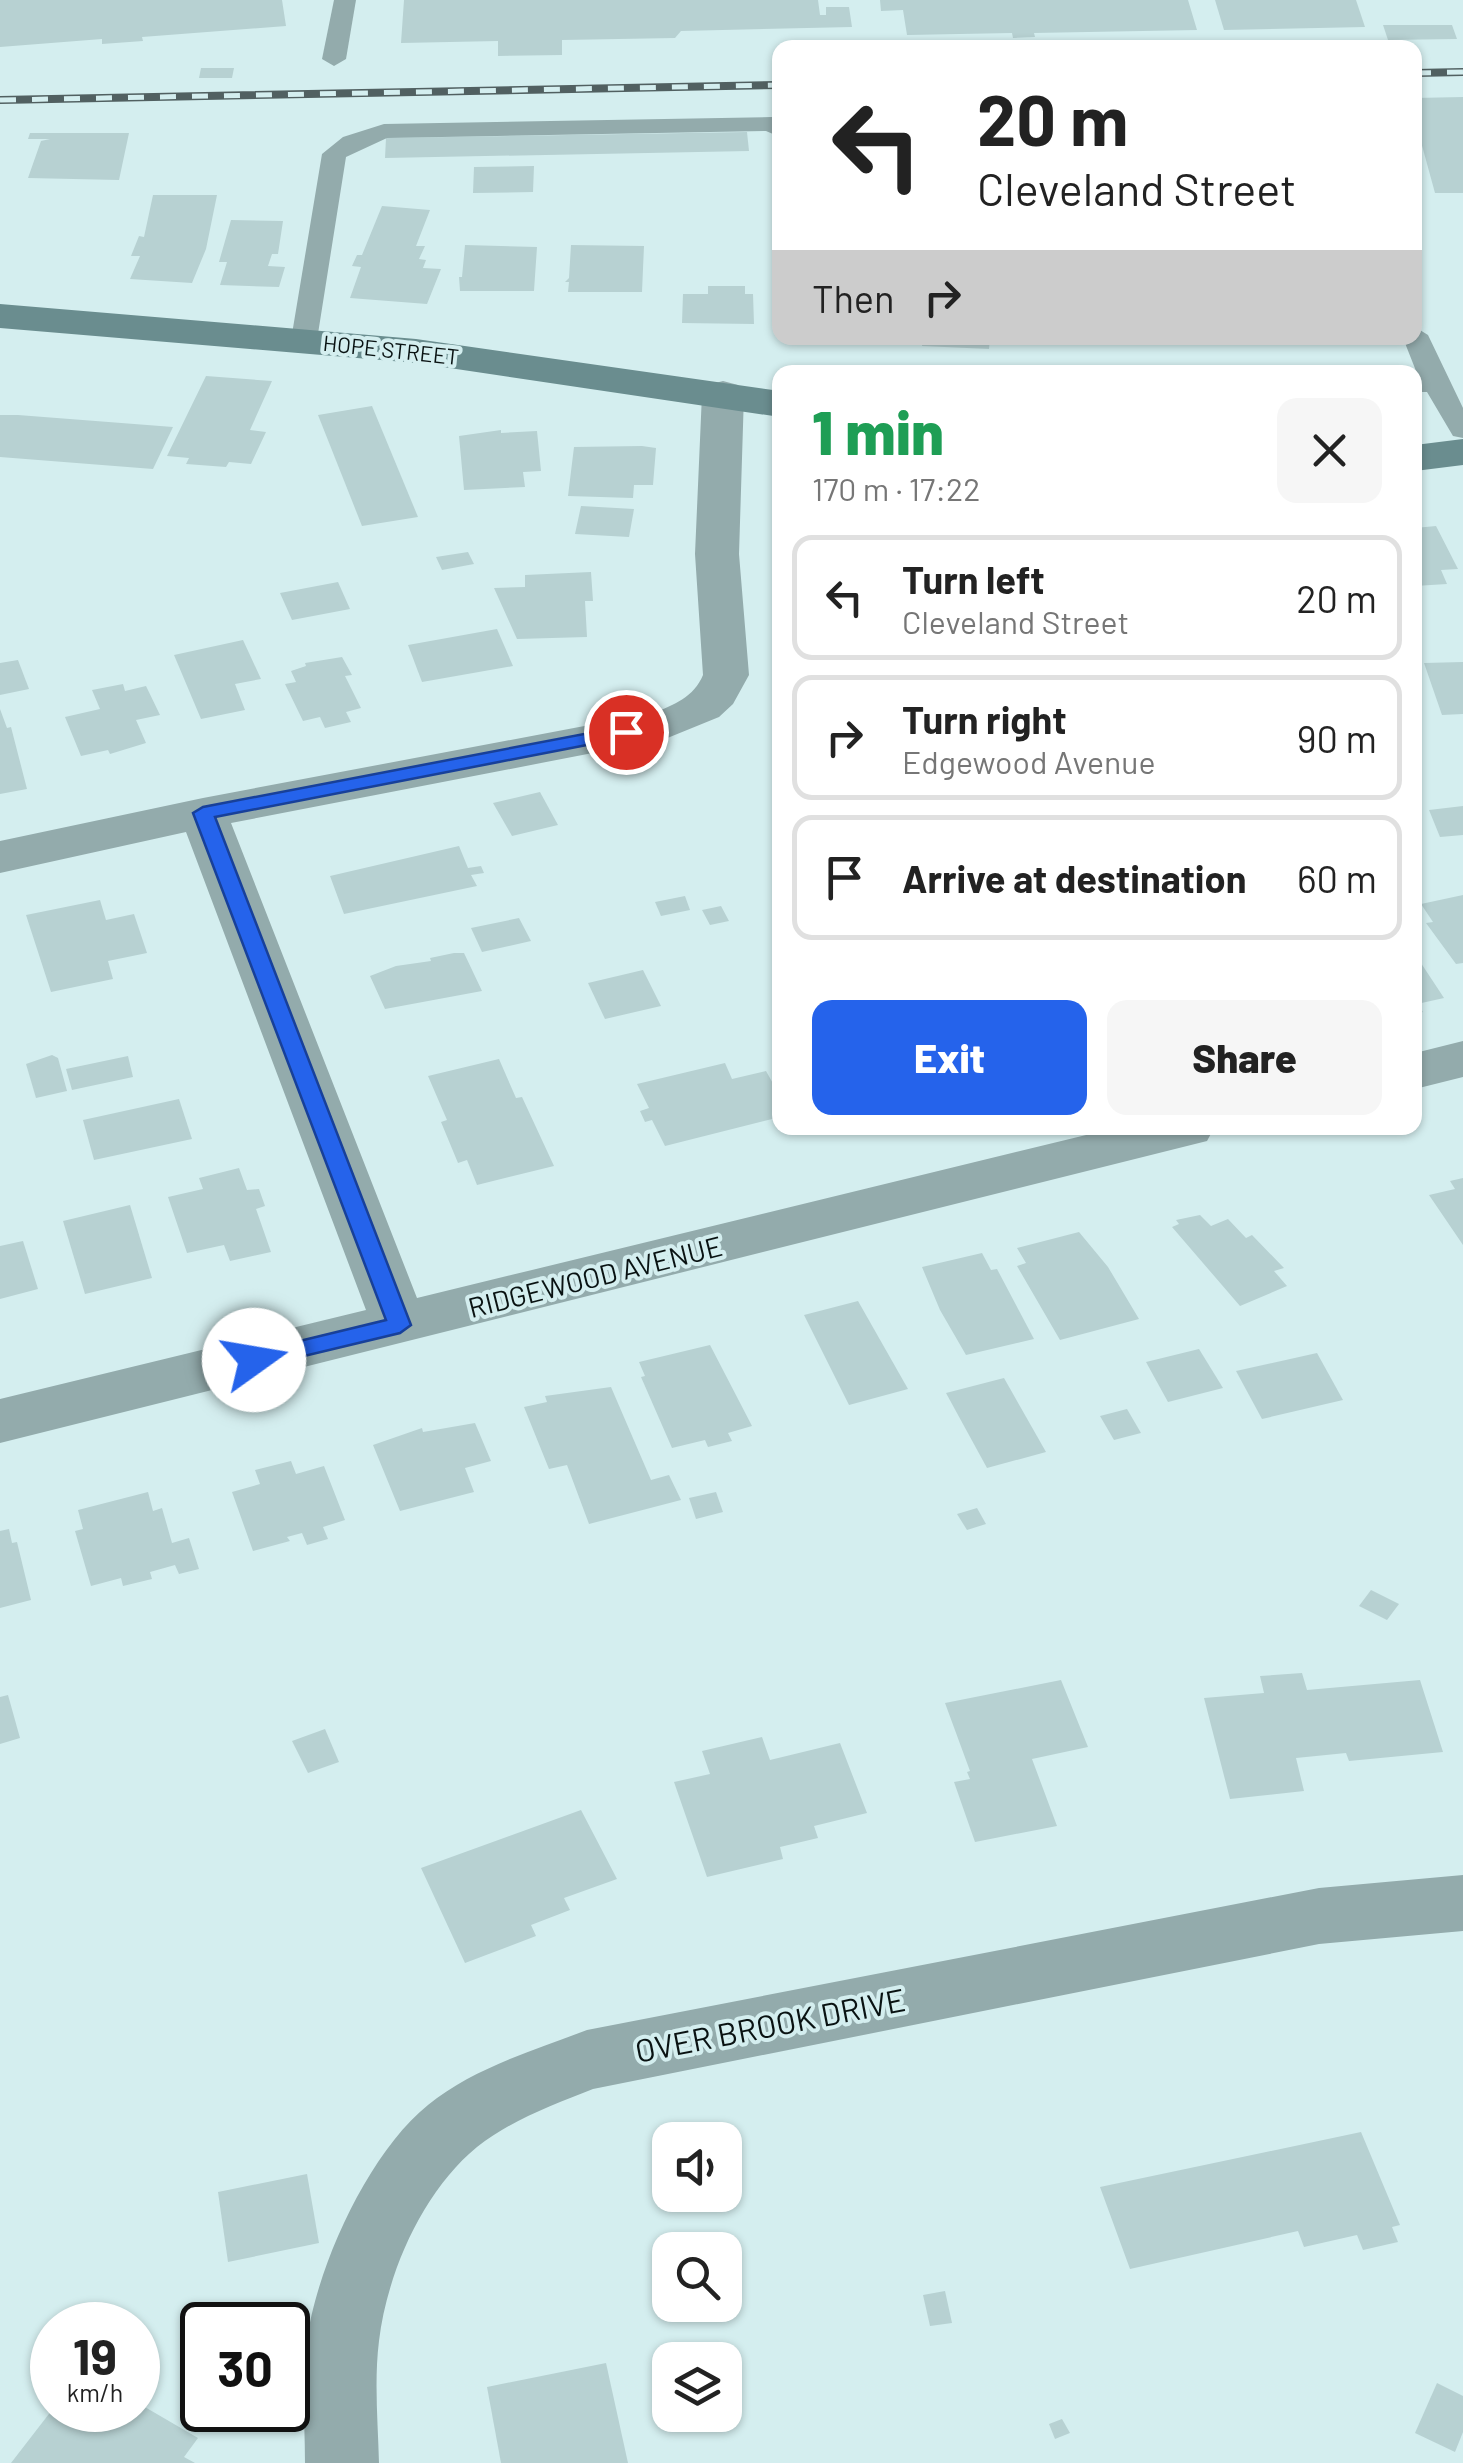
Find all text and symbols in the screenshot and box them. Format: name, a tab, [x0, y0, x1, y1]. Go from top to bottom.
text: 20 m	[977, 76, 1129, 160]
icon: left	[812, 80, 942, 210]
text: Cleveland Street	[977, 161, 1296, 215]
icon: right	[915, 270, 970, 325]
text: Then	[812, 275, 895, 321]
street label: HOPE STREET	[322, 329, 460, 369]
text: 1 min	[812, 395, 944, 467]
button: close	[1277, 398, 1382, 503]
text: 170 m · 17:22	[812, 469, 980, 507]
text: Turn left	[902, 556, 1045, 602]
icon: left	[817, 570, 872, 625]
text: 20 m	[1296, 575, 1377, 621]
text: Cleveland Street	[902, 602, 1129, 640]
pin	[584, 690, 669, 775]
text: Turn right	[902, 696, 1067, 742]
icon: arrive	[599, 705, 654, 760]
icon: right	[817, 710, 872, 765]
text: 90 m	[1297, 715, 1377, 761]
text: Edgewood Avenue	[902, 742, 1156, 780]
icon: arrive	[817, 850, 872, 905]
text: Arrive at destination	[902, 855, 1247, 901]
text: 60 m	[1297, 855, 1377, 901]
button: Exit	[812, 1000, 1087, 1115]
button: Share	[1107, 1000, 1382, 1115]
street label: RIDGEWOOD AVENUE	[464, 1228, 726, 1324]
position arrow	[202, 1308, 306, 1412]
street label: OVER BROOK DRIVE	[632, 1979, 908, 2069]
map controls	[652, 2122, 742, 2432]
button: sound	[652, 2122, 742, 2212]
button: search	[652, 2232, 742, 2322]
speed limit sign: 30	[180, 2302, 310, 2432]
text: 19	[73, 2325, 117, 2385]
button: layers	[652, 2342, 742, 2432]
text: km/h	[67, 2377, 123, 2407]

